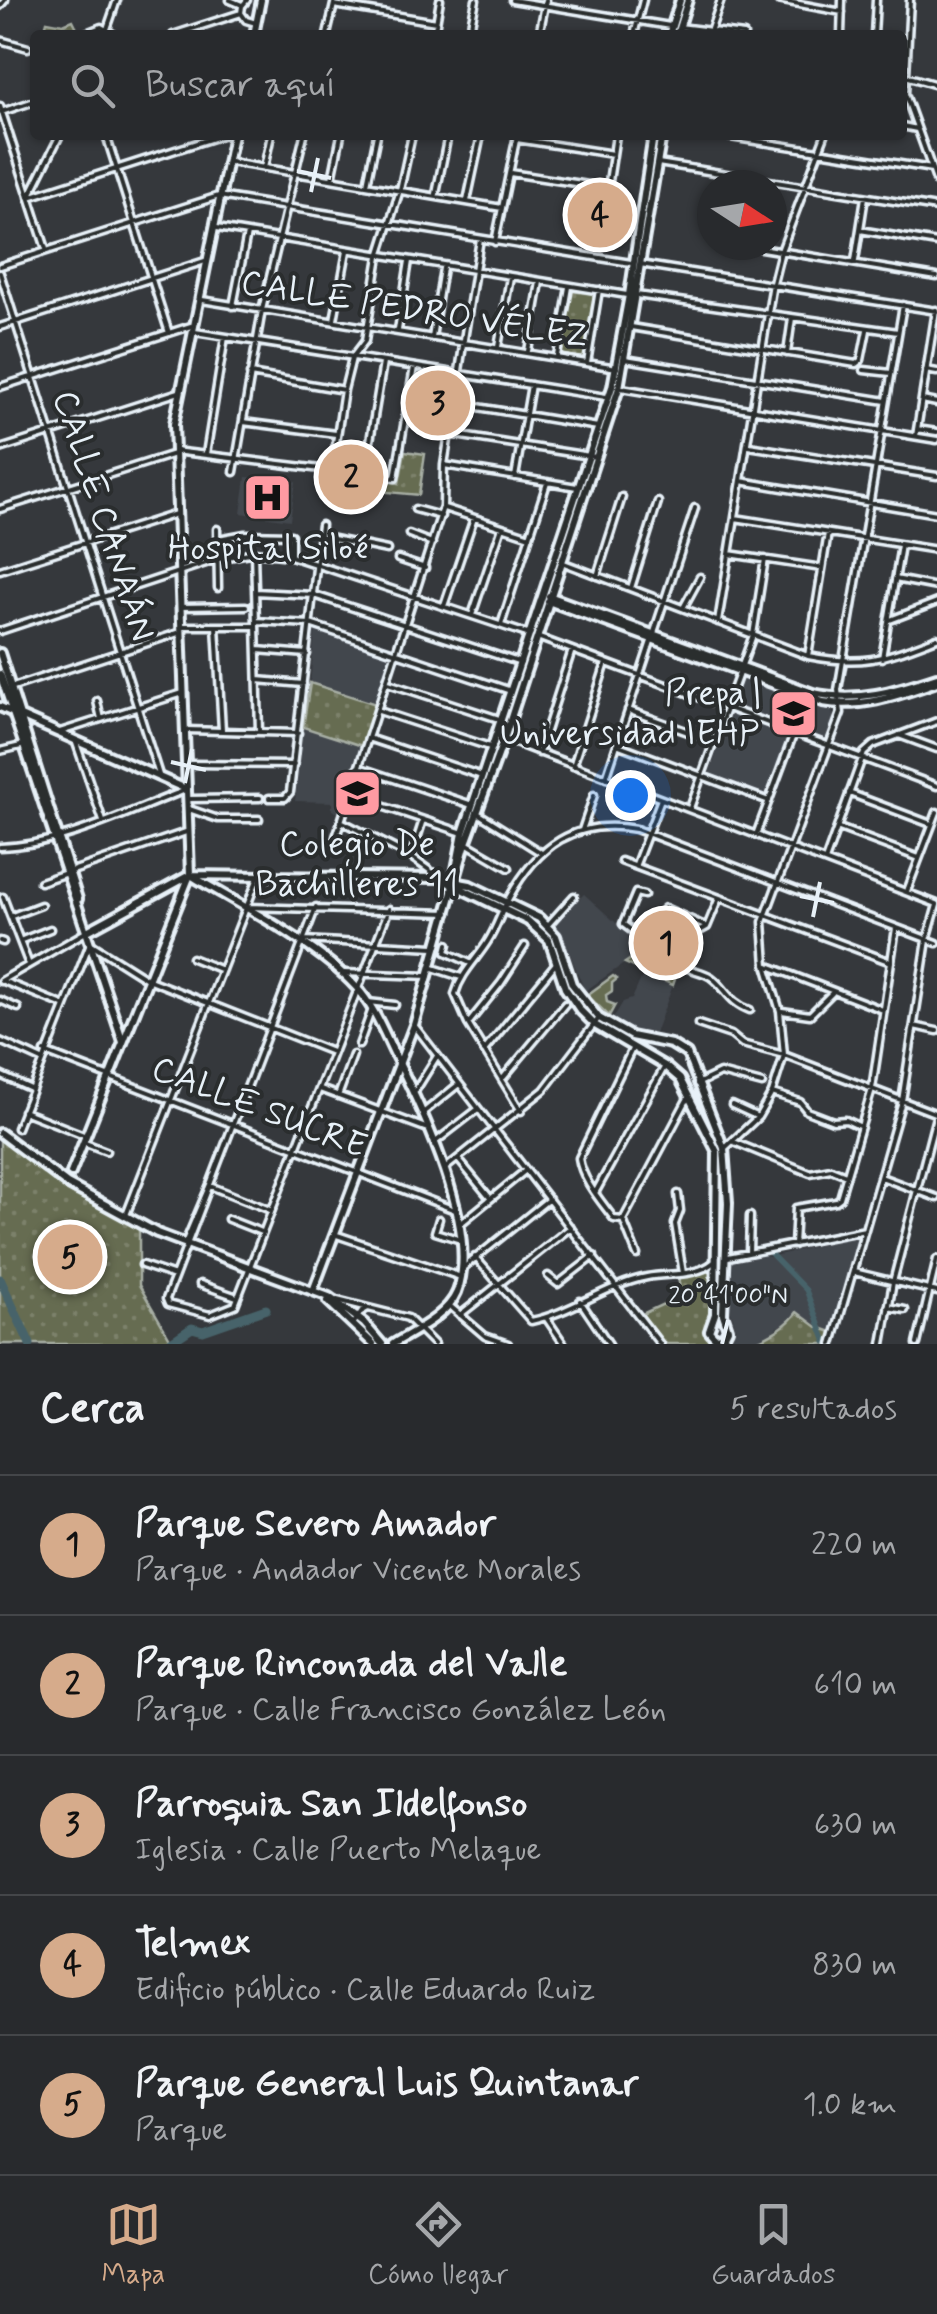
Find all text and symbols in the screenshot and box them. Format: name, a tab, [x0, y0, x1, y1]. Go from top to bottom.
search box	[30, 30, 907, 140]
icon: search	[65, 58, 120, 113]
text: Buscar aquí	[145, 61, 336, 110]
north arrow	[697, 170, 787, 260]
pin: 4	[568, 178, 632, 252]
street label: CALLE PEDRO VÉLEZ	[238, 259, 591, 360]
pin: 3	[406, 366, 470, 440]
street label: CALLE CANAÁN	[41, 385, 165, 647]
pin: 2	[318, 440, 384, 514]
hospital icon: Hospital Siloé	[242, 471, 294, 523]
place label: Hospital Siloé	[168, 526, 368, 572]
place label: Prepa | Universidad IEHP	[500, 671, 759, 757]
school or university icon: Prepa | Universidad IEHP	[768, 688, 820, 740]
school or university icon: Colegio De Bachilleres 11	[331, 767, 383, 819]
your location	[605, 770, 656, 821]
place label: Colegio De Bachilleres 11	[255, 822, 459, 908]
pin: 1	[634, 906, 698, 980]
street label: CALLE SUCRE	[145, 1046, 373, 1170]
pin: 5	[38, 1220, 102, 1294]
text: 20°41'00"N	[668, 1280, 788, 1313]
text: Cerca	[40, 1382, 145, 1437]
text: 5 resultados	[729, 1388, 897, 1430]
text: Parque Severo Amador	[135, 1500, 496, 1549]
text: 1	[65, 1524, 80, 1566]
text: 220 m	[811, 1524, 897, 1566]
text: Parque · Andador Vicente Morales	[135, 1549, 581, 1591]
text: Parque Rinconada del Valle	[135, 1640, 567, 1689]
text: 2	[65, 1664, 80, 1706]
text: 610 m	[814, 1664, 897, 1706]
text: Parque · Calle Francisco González León	[135, 1689, 666, 1731]
text: Parroquia San Ildelfonso	[135, 1780, 528, 1829]
text: 3	[65, 1804, 80, 1846]
text: 630 m	[814, 1804, 897, 1846]
text: Iglesia · Calle Puerto Melaque	[135, 1829, 541, 1871]
text: Telmex	[135, 1920, 250, 1969]
text: 4	[63, 1944, 82, 1986]
text: 830 m	[812, 1944, 897, 1986]
text: Edificio público · Calle Eduardo Ruiz	[135, 1969, 595, 2011]
text: Parque General Luis Quintanar	[135, 2060, 639, 2109]
text: 5	[63, 2084, 82, 2126]
text: 1.0 km	[803, 2084, 897, 2126]
text: Parque	[135, 2109, 227, 2151]
tab: Mapa	[101, 2197, 165, 2294]
tab: Cómo llegar	[368, 2197, 508, 2294]
tab: Guardados	[711, 2197, 836, 2294]

